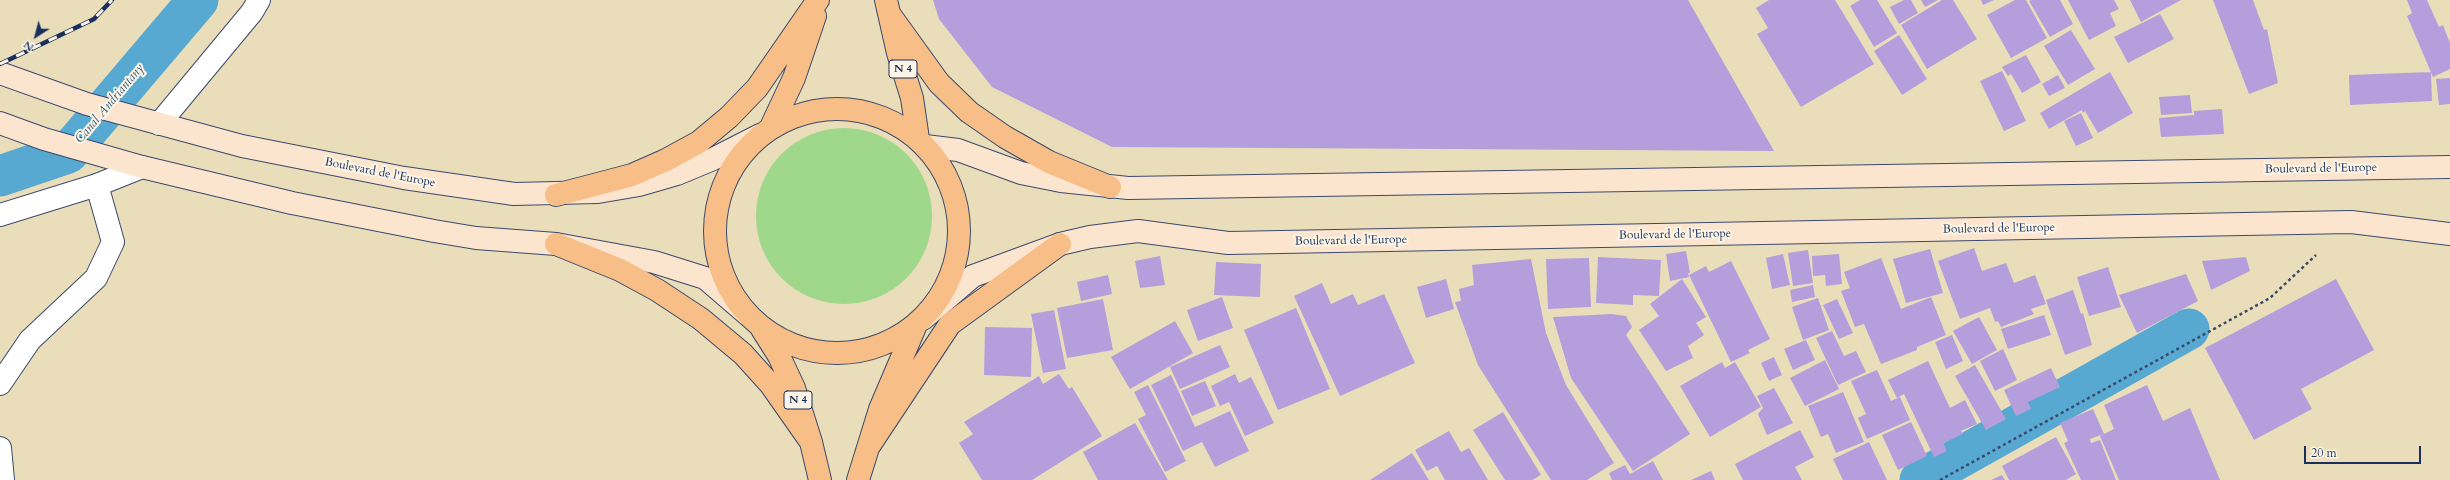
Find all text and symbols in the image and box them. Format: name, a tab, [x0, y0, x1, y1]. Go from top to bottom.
north arrow	[16, 16, 56, 56]
text: N	[20, 37, 37, 55]
road number: N 4	[889, 60, 917, 78]
water label: Canal Andriantany	[72, 61, 148, 147]
street label: Boulevard de l'Europe	[323, 155, 437, 191]
street label: Boulevard de l'Europe	[2265, 161, 2377, 177]
street label: Boulevard de l'Europe	[1943, 221, 2055, 237]
street label: Boulevard de l'Europe	[1619, 227, 1731, 243]
street label: Boulevard de l'Europe	[1295, 233, 1407, 249]
road number: N 4	[784, 391, 812, 409]
scale bar	[2306, 438, 2423, 464]
text: 20 m	[2311, 445, 2337, 461]

